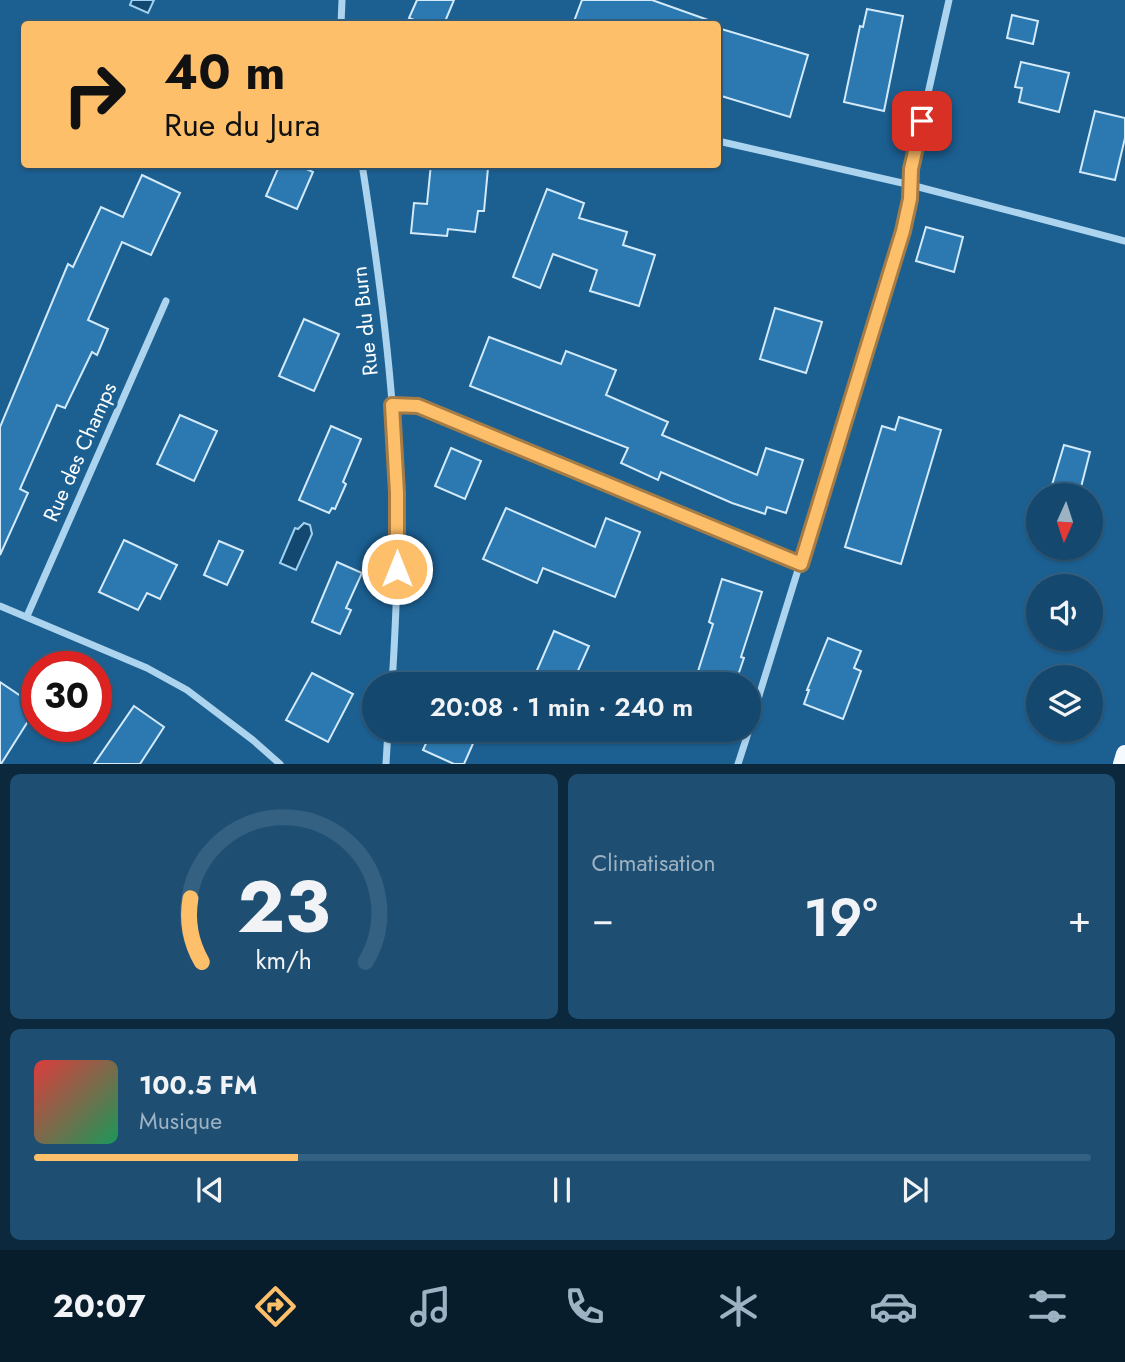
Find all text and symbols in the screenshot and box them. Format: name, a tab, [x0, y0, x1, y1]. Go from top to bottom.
text: 40 m	[164, 37, 286, 107]
icon: right	[49, 49, 140, 140]
pin	[892, 91, 952, 151]
text: Rue du Jura	[164, 102, 320, 148]
icon: arrive	[903, 102, 941, 140]
street label: Rue du Burn	[344, 265, 386, 377]
street label: Rue des Champs	[36, 377, 124, 527]
north arrow	[1026, 483, 1102, 560]
map controls	[1026, 483, 1103, 742]
position arrow	[360, 532, 434, 606]
button: sound	[1026, 574, 1103, 651]
speed limit sign: 30	[21, 651, 112, 742]
button: layers	[1026, 665, 1103, 742]
text: 20:08 · 1 min · 240 m	[430, 688, 693, 726]
text: Climatisation	[592, 846, 716, 880]
text: 23	[237, 855, 330, 960]
text: 19°	[804, 880, 878, 956]
text: −	[592, 891, 614, 946]
text: +	[1068, 891, 1091, 946]
text: km/h	[255, 942, 312, 978]
text: 100.5 FM	[139, 1066, 257, 1104]
text: Musique	[139, 1104, 222, 1138]
icon: previous	[191, 1171, 229, 1209]
icon: pause	[543, 1171, 581, 1209]
icon: next	[896, 1171, 934, 1209]
icon: directions	[251, 1282, 300, 1331]
icon: music	[406, 1282, 455, 1331]
icon: phone	[560, 1282, 609, 1331]
icon: climate	[714, 1282, 763, 1331]
icon: car	[869, 1282, 918, 1331]
icon: filters	[1023, 1282, 1072, 1331]
text: 20:07	[53, 1283, 146, 1329]

